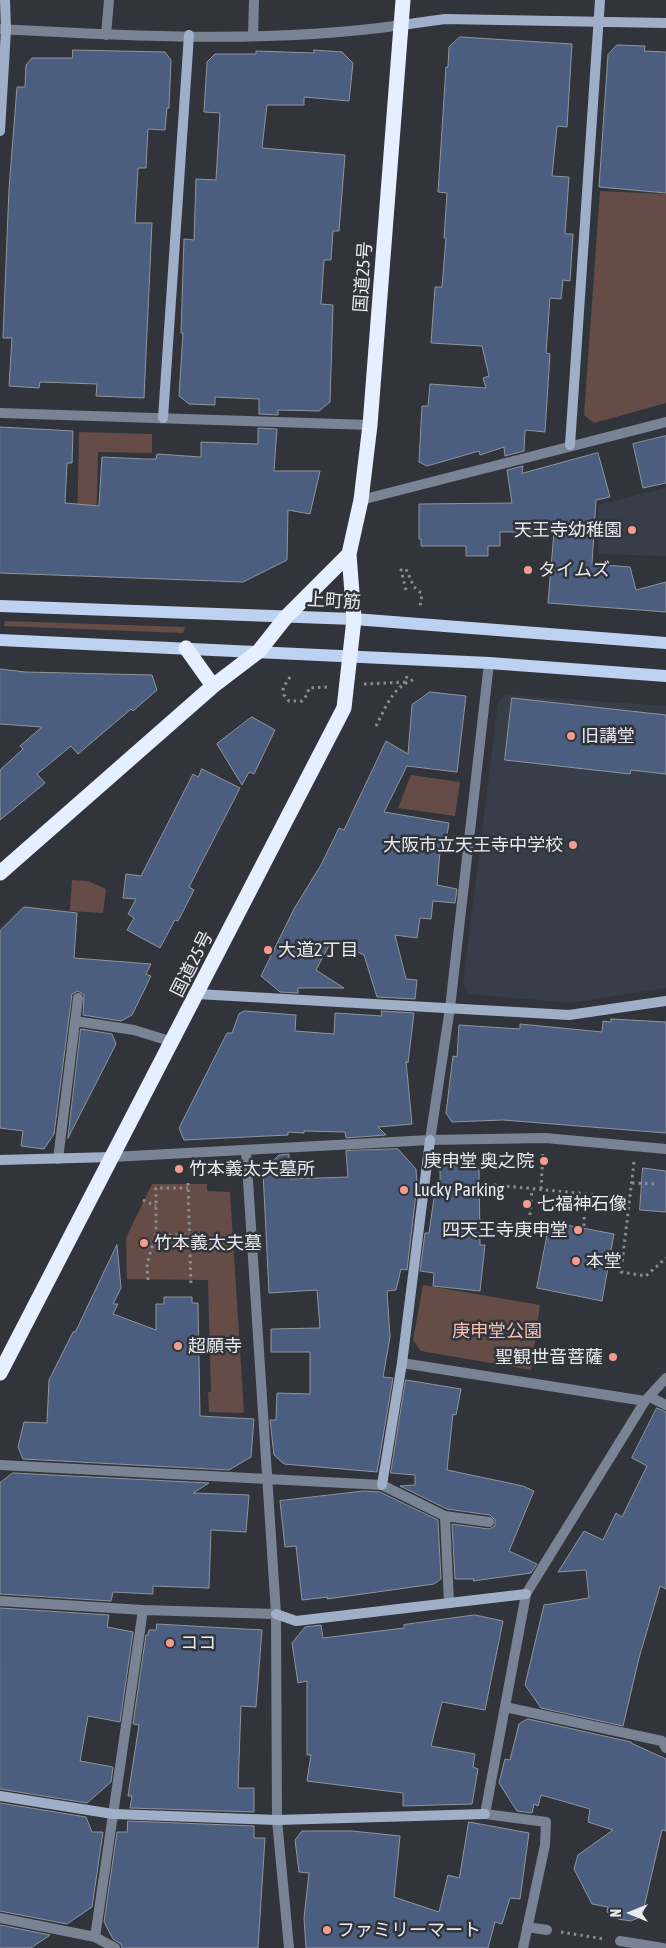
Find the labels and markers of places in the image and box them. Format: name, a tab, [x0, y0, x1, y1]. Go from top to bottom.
place label: 天王寺幼稚園	[514, 519, 622, 541]
marker: 天王寺幼稚園	[626, 524, 638, 536]
place label: タイムズ	[538, 559, 610, 581]
marker: タイムズ	[522, 564, 534, 576]
place label: 旧講堂	[581, 725, 635, 747]
marker: 旧講堂	[565, 730, 577, 742]
place label: 大阪市立天王寺中学校	[383, 834, 563, 856]
marker: 大阪市立天王寺中学校	[567, 839, 579, 851]
place label: 大道2丁目	[278, 939, 358, 961]
marker: 大道2丁目	[262, 944, 274, 956]
place label: 庚申堂 奥之院	[424, 1150, 534, 1172]
marker: 庚申堂 奥之院	[538, 1155, 550, 1167]
place label: 竹本義太夫墓所	[189, 1158, 315, 1180]
marker: 竹本義太夫墓所	[173, 1163, 185, 1175]
place label: Lucky Parking	[414, 1179, 504, 1201]
marker: Lucky Parking	[398, 1184, 410, 1196]
place label: 七福神石像	[537, 1193, 627, 1215]
marker: 七福神石像	[521, 1198, 533, 1210]
place label: 四天王寺庚申堂	[442, 1219, 568, 1241]
marker: 四天王寺庚申堂	[572, 1224, 584, 1236]
place label: 竹本義太夫墓	[154, 1232, 262, 1254]
marker: 竹本義太夫墓	[138, 1237, 150, 1249]
place label: 本堂	[586, 1250, 622, 1272]
marker: 本堂	[570, 1255, 582, 1267]
place label: 超願寺	[188, 1335, 242, 1357]
marker: 超願寺	[172, 1340, 184, 1352]
place label: 聖観世音菩薩	[495, 1346, 603, 1368]
marker: 聖観世音菩薩	[607, 1351, 619, 1363]
place label: ココ	[180, 1632, 216, 1654]
marker: ココ	[164, 1637, 176, 1649]
place label: ファミリーマート	[337, 1919, 481, 1941]
marker: ファミリーマート	[321, 1924, 333, 1936]

